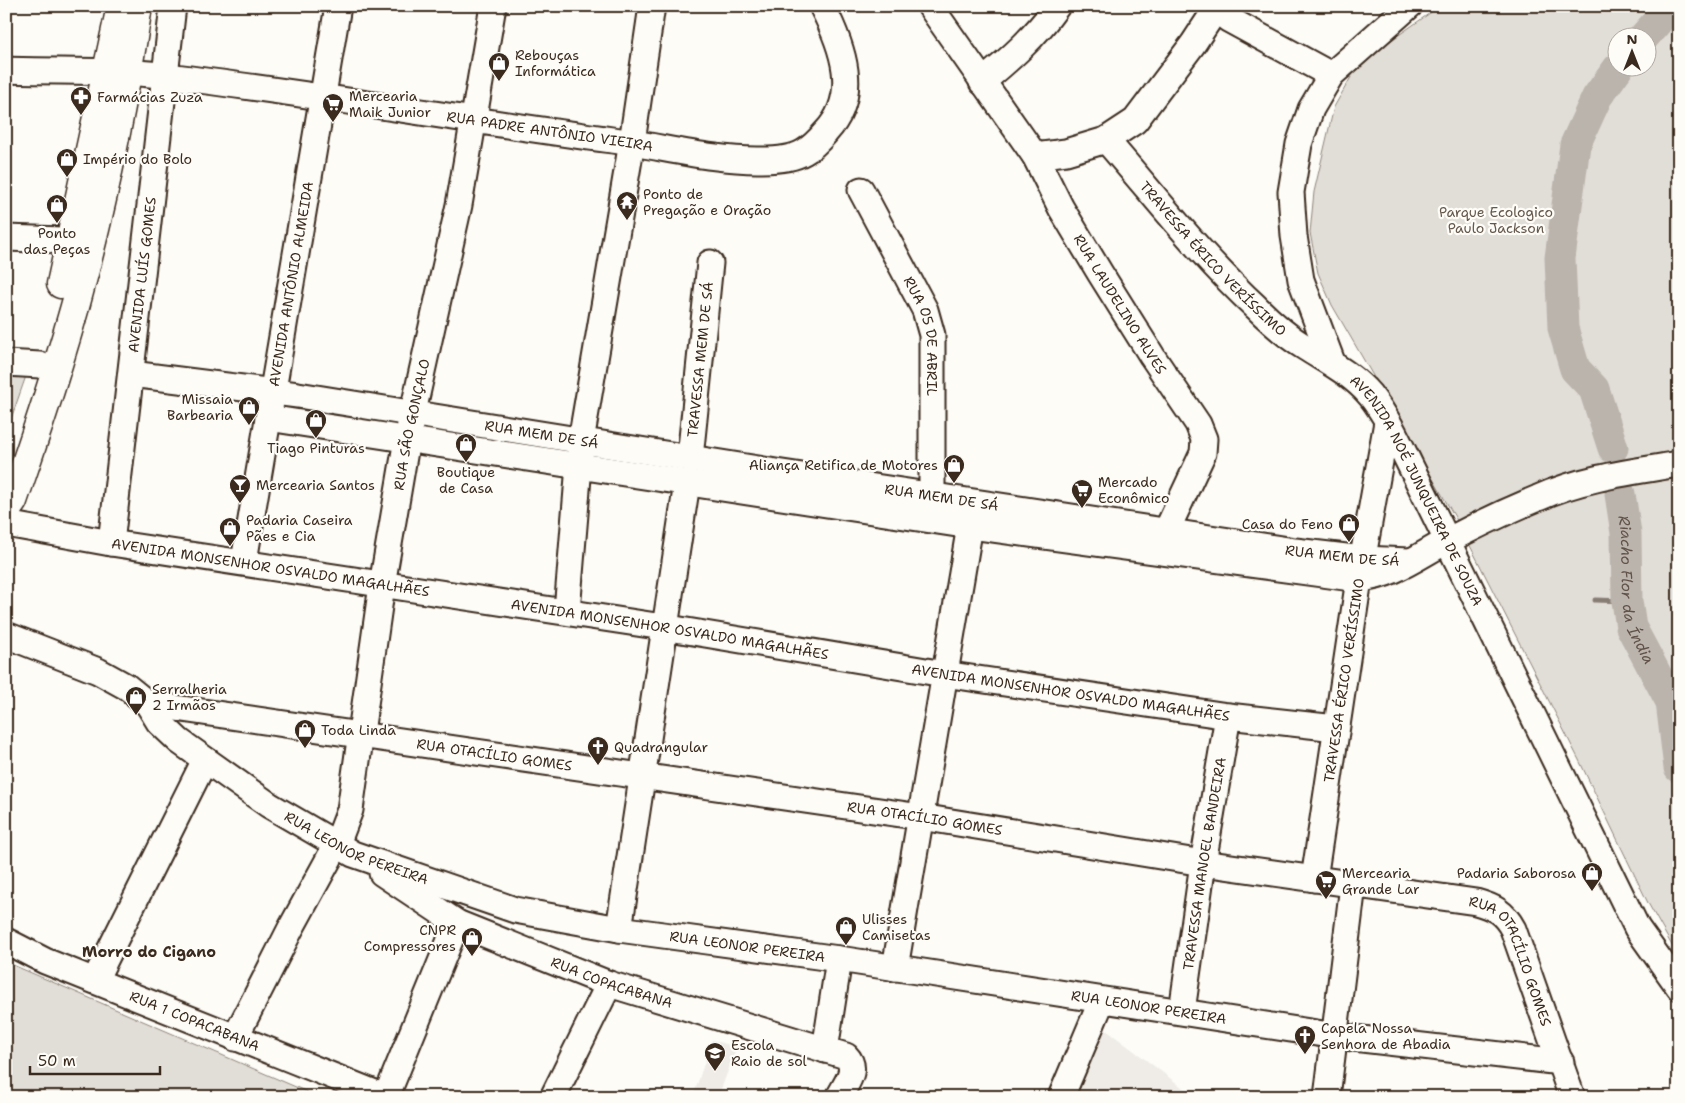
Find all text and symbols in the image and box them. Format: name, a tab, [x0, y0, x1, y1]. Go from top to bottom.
north arrow	[1608, 28, 1658, 78]
text: N	[1626, 30, 1638, 48]
place label: Rebouças Informática	[515, 46, 596, 80]
shop icon: Rebouças Informática	[487, 51, 511, 82]
pharmacy icon: Farmácias Zuza	[69, 85, 93, 116]
place label: Mercearia Maik Junior	[349, 87, 431, 121]
place label: Farmácias Zuza	[97, 88, 203, 106]
supermarket icon: Mercearia Maik Junior	[321, 92, 345, 123]
street label: RUA PADRE ANTÔNIO VIEIRA	[445, 107, 654, 155]
shop icon: Império do Bolo	[55, 147, 79, 178]
place label: Império do Bolo	[83, 150, 192, 168]
street label: TRAVESSA ÉRICO VERÍSSIMO	[1136, 177, 1290, 340]
street label: AVENIDA ANTÔNIO ALMEIDA	[265, 180, 317, 388]
place label: Ponto de Pregação e Oração	[643, 185, 771, 219]
temple icon: Ponto de Pregação e Oração	[615, 190, 639, 221]
shop icon: Ponto das Peças	[45, 193, 69, 224]
street label: AVENIDA LUÍS GOMES	[124, 196, 160, 354]
park label: Parque Ecologico Paulo Jackson	[1439, 203, 1553, 237]
place label: Ponto das Peças	[23, 224, 91, 258]
street label: RUA LAUDELINO ALVES	[1070, 231, 1171, 378]
street label: RUA 05 DE ABRIL	[900, 273, 942, 396]
street label: TRAVESSA MEM DE SÁ	[683, 281, 717, 438]
street label: RUA SÃO GONÇALO	[389, 357, 434, 492]
street label: AVENIDA NOÉ JUNQUEIRA DE SOUZA	[1346, 371, 1487, 609]
place label: Missaia Barbearia	[167, 390, 233, 424]
shop icon: Missaia Barbearia	[237, 395, 261, 426]
shop icon: Tiago Pinturas	[304, 408, 328, 439]
street label: RUA MEM DE SÁ	[483, 416, 600, 452]
shop icon: Boutique de Casa	[454, 432, 478, 463]
place label: Tiago Pinturas	[267, 439, 365, 457]
shop icon: Aliança Retifica de Motores	[942, 453, 966, 484]
place label: Aliança Retifica de Motores	[749, 456, 938, 474]
place label: Boutique de Casa	[437, 463, 495, 497]
bar icon: Mercearia Santos	[228, 473, 252, 504]
place label: Mercado Econômico	[1098, 473, 1170, 507]
place label: Mercearia Santos	[256, 476, 375, 494]
supermarket icon: Mercado Econômico	[1070, 478, 1094, 509]
street label: RUA MEM DE SÁ	[883, 480, 1000, 515]
place label: Padaria Caseira Pães e Cia	[246, 511, 353, 545]
shop icon: Casa do Feno	[1337, 512, 1361, 543]
water label: Riacho Flor da Índia	[1613, 514, 1659, 667]
place label: Casa do Feno	[1242, 515, 1333, 533]
shop icon: Padaria Caseira Pães e Cia	[218, 516, 242, 547]
street label: AVENIDA MONSENHOR OSVALDO MAGALHÃES	[110, 534, 431, 600]
street label: RUA MEM DE SÁ	[1284, 541, 1400, 570]
street label: TRAVESSA ÉRICO VERÍSSIMO	[1320, 577, 1368, 784]
street label: AVENIDA MONSENHOR OSVALDO MAGALHÃES	[510, 595, 830, 664]
street label: AVENIDA MONSENHOR OSVALDO MAGALHÃES	[910, 660, 1231, 725]
place label: Serralheria 2 Irmãos	[152, 680, 227, 714]
shop icon: Serralheria 2 Irmãos	[124, 685, 148, 716]
shop icon: Toda Linda	[293, 718, 317, 749]
place label: Toda Linda	[321, 721, 396, 739]
street label: RUA OTACÍLIO GOMES	[415, 734, 573, 775]
church icon: Quadrangular	[586, 735, 610, 766]
place label: Quadrangular	[614, 738, 709, 756]
street label: TRAVESSA MANOEL BANDEIRA	[1179, 756, 1230, 971]
street label: RUA OTACÍLIO GOMES	[846, 797, 1004, 839]
street label: RUA LEONOR PEREIRA	[281, 807, 431, 888]
shop icon: Padaria Saborosa	[1580, 861, 1604, 892]
place label: Mercearia Grande Lar	[1342, 864, 1420, 898]
place label: Padaria Saborosa	[1457, 864, 1576, 882]
supermarket icon: Mercearia Grande Lar	[1314, 869, 1338, 900]
street label: RUA OTACÍLIO GOMES	[1468, 892, 1555, 1029]
place label: Ulisses Camisetas	[862, 910, 931, 944]
shop icon: Ulisses Camisetas	[834, 915, 858, 946]
place label: CNPR Compressores	[364, 921, 456, 955]
shop icon: CNPR Compressores	[460, 926, 484, 957]
street label: RUA LEONOR PEREIRA	[668, 927, 826, 966]
district label: Morro do Cigano	[82, 942, 216, 962]
street label: RUA COPACABANA	[548, 953, 675, 1012]
street label: RUA LEONOR PEREIRA	[1070, 986, 1228, 1028]
street label: RUA 1 COPACABANA	[127, 987, 262, 1055]
place label: Capela Nossa Senhora de Abadia	[1321, 1019, 1451, 1053]
church icon: Capela Nossa Senhora de Abadia	[1293, 1024, 1317, 1055]
place label: Escola Raio de sol	[731, 1036, 808, 1070]
school or university icon: Escola Raio de sol	[703, 1041, 727, 1072]
scale bar	[30, 1043, 160, 1075]
text: 50 m	[38, 1051, 76, 1071]

